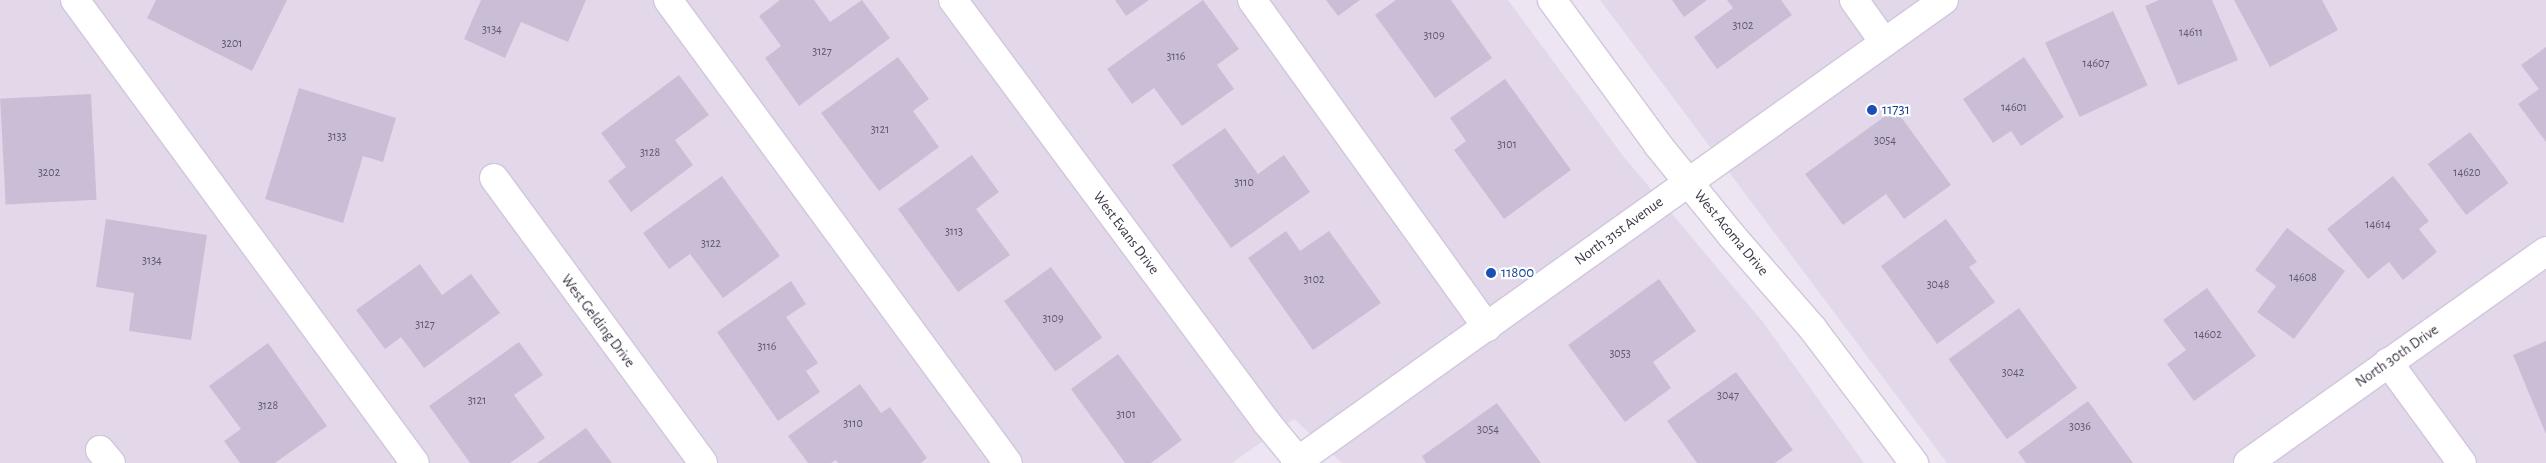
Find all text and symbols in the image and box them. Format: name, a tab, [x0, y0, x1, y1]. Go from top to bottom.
house number: 3102	[1733, 19, 1753, 33]
house number: 3134	[482, 23, 502, 37]
house number: 14611	[2179, 26, 2203, 40]
house number: 3109	[1423, 29, 1445, 43]
house number: 3201	[222, 37, 242, 51]
house number: 3127	[812, 45, 832, 59]
house number: 3116	[1167, 50, 1185, 64]
house number: 14607	[2083, 57, 2109, 71]
place label: 11731	[1882, 101, 1910, 119]
house number: 14601	[2001, 101, 2027, 115]
marker: 11731	[1866, 104, 1878, 116]
house number: 3121	[871, 123, 889, 137]
house number: 3133	[328, 130, 346, 144]
house number: 3054	[1874, 134, 1896, 148]
house number: 3101	[1497, 138, 1517, 152]
house number: 3128	[640, 146, 660, 160]
house number: 3202	[38, 166, 60, 180]
house number: 14620	[2453, 166, 2481, 180]
house number: 3110	[1234, 176, 1254, 190]
street label: West Acoma Drive	[1690, 186, 1772, 280]
street label: West Evans Drive	[1089, 188, 1163, 278]
street label: North 31st Avenue	[1571, 193, 1667, 269]
house number: 14614	[2365, 218, 2391, 232]
house number: 3113	[945, 225, 963, 239]
house number: 3122	[701, 237, 721, 251]
house number: 3134	[142, 254, 162, 268]
place label: 11800	[1501, 264, 1534, 282]
marker: 11800	[1485, 267, 1497, 279]
street label: West Gelding Drive	[557, 271, 639, 371]
house number: 14608	[2289, 271, 2317, 285]
house number: 3102	[1304, 273, 1324, 287]
house number: 3048	[1927, 278, 1949, 292]
house number: 3109	[1042, 312, 1064, 326]
house number: 3127	[415, 318, 435, 332]
street label: North 30th Drive	[2352, 321, 2442, 391]
house number: 14602	[2194, 328, 2222, 342]
house number: 3116	[758, 340, 776, 354]
house number: 3053	[1609, 347, 1631, 361]
house number: 3042	[2002, 366, 2024, 380]
house number: 3047	[1717, 389, 1739, 403]
house number: 3121	[468, 394, 486, 408]
house number: 3128	[258, 399, 278, 413]
house number: 3101	[1116, 408, 1136, 422]
house number: 3110	[843, 417, 863, 431]
house number: 3036	[2069, 420, 2091, 434]
house number: 3054	[1477, 423, 1499, 437]

